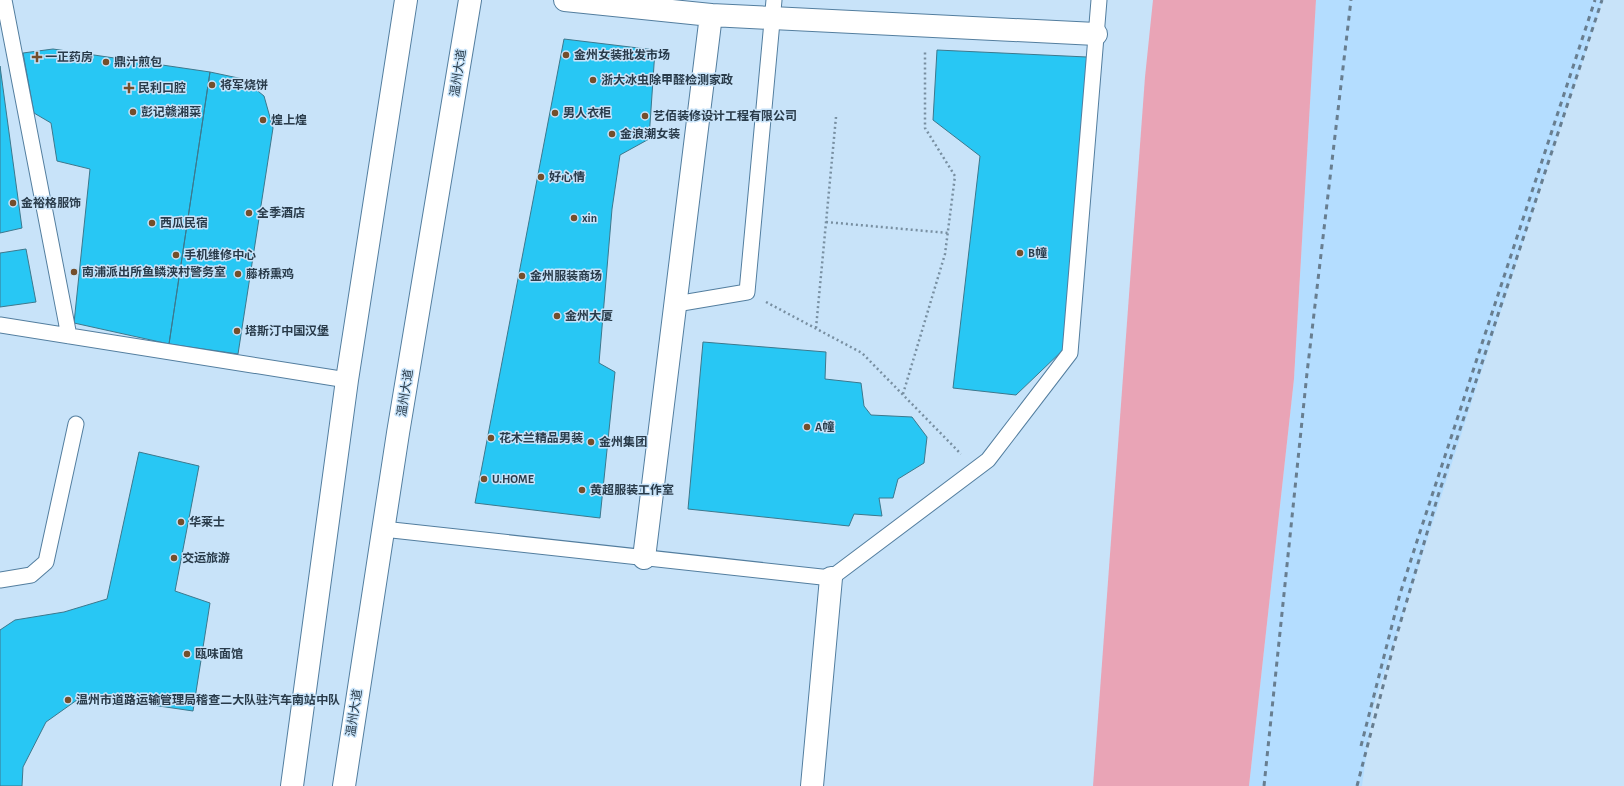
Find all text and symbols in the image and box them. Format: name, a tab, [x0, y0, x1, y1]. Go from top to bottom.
street label: 温州大道	[447, 48, 468, 98]
place label: 金州女装批发市场	[574, 48, 670, 61]
place label: 一正药房	[45, 50, 93, 63]
marker: 金州女装批发市场	[561, 50, 571, 60]
marker: 一正药房	[32, 52, 42, 62]
place label: 鼎汁煎包	[114, 55, 162, 68]
marker: 鼎汁煎包	[101, 57, 111, 67]
place label: 浙大冰虫除甲醛检测家政	[601, 73, 733, 86]
marker: 浙大冰虫除甲醛检测家政	[588, 75, 598, 85]
place label: 将军烧饼	[220, 78, 268, 91]
marker: 将军烧饼	[207, 80, 217, 90]
place label: 民利口腔	[138, 81, 186, 94]
marker: 民利口腔	[123, 82, 135, 94]
place label: 彭记赣湘菜	[141, 105, 201, 118]
place label: 男人衣柜	[563, 106, 611, 119]
marker: 彭记赣湘菜	[128, 107, 138, 117]
marker: 男人衣柜	[550, 108, 560, 118]
place label: 艺佰装修设计工程有限公司	[653, 109, 797, 122]
marker: 艺佰装修设计工程有限公司	[640, 111, 650, 121]
place label: 煌上煌	[271, 113, 307, 126]
marker: 煌上煌	[258, 115, 268, 125]
place label: 金浪潮女装	[620, 127, 680, 140]
marker: 金浪潮女装	[607, 129, 617, 139]
place label: 好心情	[549, 170, 585, 183]
marker: 好心情	[536, 172, 546, 182]
place label: 金裕格服饰	[21, 196, 81, 209]
marker: 金裕格服饰	[8, 198, 18, 208]
place label: 全季酒店	[257, 206, 305, 219]
marker: 全季酒店	[244, 208, 254, 218]
place label: xin	[582, 212, 597, 224]
marker: xin	[569, 213, 579, 223]
place label: 西瓜民宿	[160, 216, 208, 229]
marker: 西瓜民宿	[147, 218, 157, 228]
place label: B幢	[1028, 246, 1047, 259]
place label: 手机维修中心	[184, 248, 256, 261]
marker: B幢	[1015, 248, 1025, 258]
marker: 手机维修中心	[171, 250, 181, 260]
place label: 南浦派出所鱼鳞浃村警务室	[82, 265, 226, 278]
marker: 南浦派出所鱼鳞浃村警务室	[69, 267, 79, 277]
place label: 藤桥熏鸡	[246, 267, 294, 280]
marker: 藤桥熏鸡	[233, 269, 243, 279]
place label: 金州服装商场	[530, 269, 602, 282]
marker: 金州服装商场	[517, 271, 527, 281]
place label: 金州大厦	[565, 309, 613, 322]
marker: 金州大厦	[552, 311, 562, 321]
place label: 塔斯汀中国汉堡	[245, 324, 329, 337]
marker: 塔斯汀中国汉堡	[232, 326, 242, 336]
street label: 温州大道	[394, 368, 415, 418]
place label: A幢	[815, 420, 834, 433]
marker: A幢	[802, 422, 812, 432]
place label: 花木兰精品男装	[499, 431, 583, 444]
marker: 花木兰精品男装	[486, 433, 496, 443]
place label: 金州集团	[599, 435, 647, 448]
marker: 金州集团	[586, 437, 596, 447]
place label: U.HOME	[492, 473, 534, 485]
marker: U.HOME	[479, 474, 489, 484]
place label: 黄超服装工作室	[590, 483, 674, 496]
marker: 黄超服装工作室	[577, 485, 587, 495]
place label: 华莱士	[189, 515, 225, 528]
marker: 华莱士	[176, 517, 186, 527]
place label: 交运旅游	[182, 551, 230, 564]
marker: 交运旅游	[169, 553, 179, 563]
place label: 瓯味面馆	[195, 647, 243, 660]
marker: 瓯味面馆	[182, 649, 192, 659]
street label: 温州大道	[343, 688, 364, 738]
place label: 温州市道路运输管理局稽查二大队驻汽车南站中队	[76, 693, 340, 706]
marker: 温州市道路运输管理局稽查二大队驻汽车南站中队	[63, 695, 73, 705]

